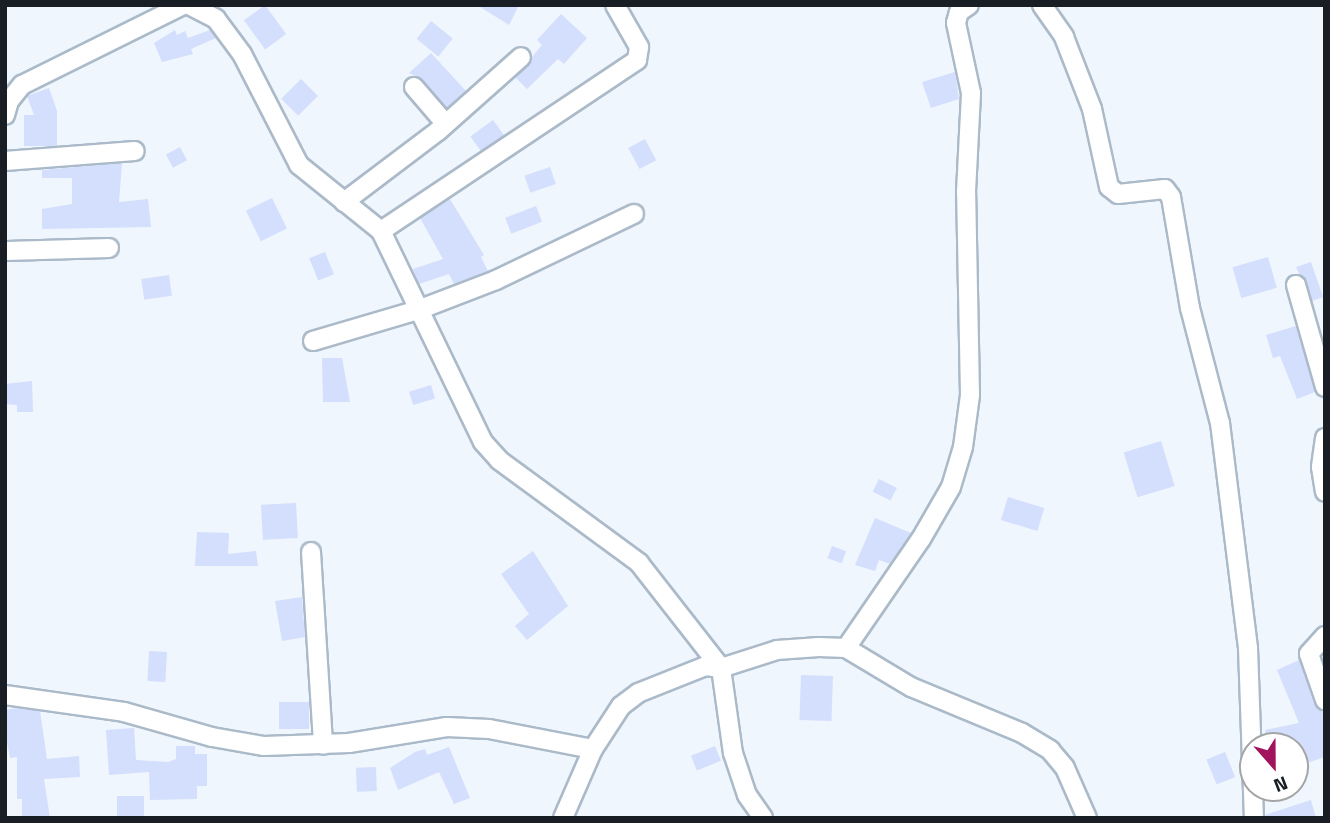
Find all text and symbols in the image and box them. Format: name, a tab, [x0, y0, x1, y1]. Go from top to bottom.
north arrow	[1239, 732, 1309, 802]
text: N	[1270, 769, 1292, 801]

